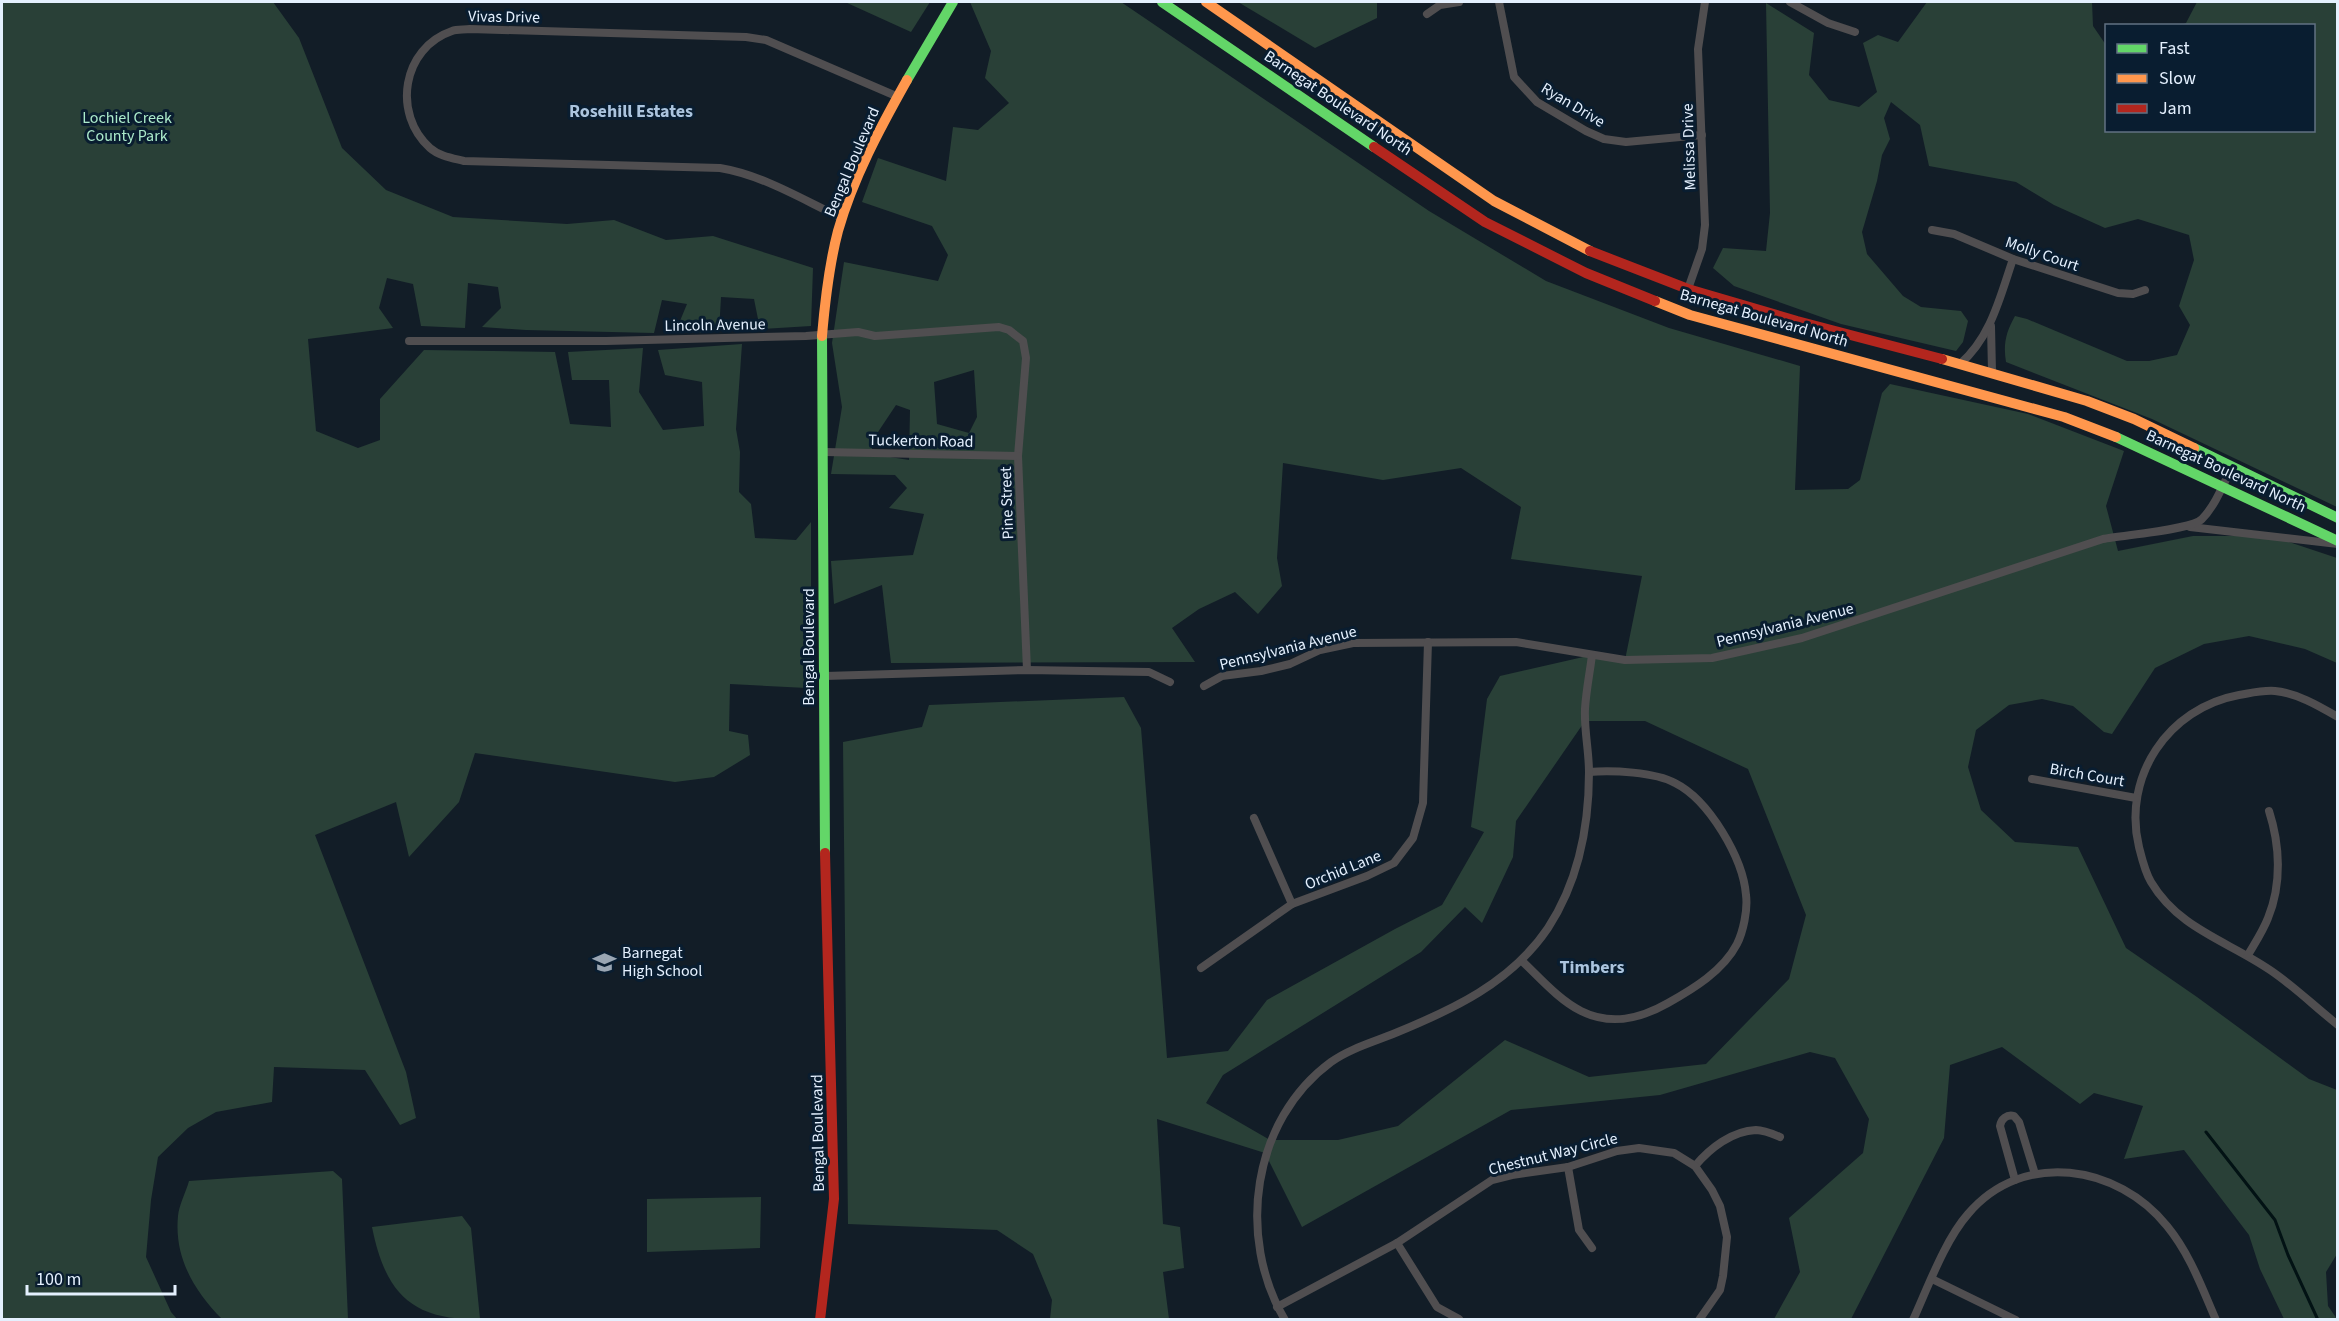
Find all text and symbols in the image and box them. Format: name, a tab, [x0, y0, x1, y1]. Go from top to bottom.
street label: Vivas Drive	[468, 5, 540, 29]
legend	[2105, 24, 2315, 132]
text: Fast	[2159, 36, 2190, 61]
street label: Barnegat Boulevard North	[1260, 45, 1416, 161]
text: Slow	[2159, 66, 2196, 91]
street label: Ryan Drive	[1537, 77, 1609, 133]
text: Jam	[2159, 96, 2192, 121]
district label: Rosehill Estates	[569, 99, 693, 124]
street label: Melissa Drive	[1676, 103, 1702, 191]
street label: Bengal Boulevard	[819, 104, 885, 220]
park label: Lochiel Creek County Park	[82, 107, 172, 147]
street label: Molly Court	[2002, 231, 2082, 277]
street label: Barnegat Boulevard North	[1677, 283, 1851, 353]
street label: Lincoln Avenue	[664, 313, 766, 337]
street label: Barnegat Boulevard North	[2142, 424, 2310, 518]
street label: Tuckerton Road	[868, 429, 974, 453]
street label: Pine Street	[995, 466, 1019, 540]
street label: Bengal Boulevard	[798, 588, 820, 706]
street label: Pennsylvania Avenue	[1714, 597, 1856, 653]
street label: Pennsylvania Avenue	[1217, 620, 1359, 676]
street label: Birch Court	[2048, 758, 2127, 792]
street label: Orchid Lane	[1302, 845, 1385, 895]
place label: Barnegat High School	[622, 942, 702, 982]
school or university icon: Barnegat High School	[591, 949, 617, 975]
district label: Timbers	[1559, 955, 1625, 980]
street label: Bengal Boulevard	[806, 1074, 830, 1192]
street label: Chestnut Way Circle	[1486, 1127, 1620, 1181]
scale bar	[27, 1258, 176, 1296]
text: 100 m	[36, 1267, 81, 1292]

